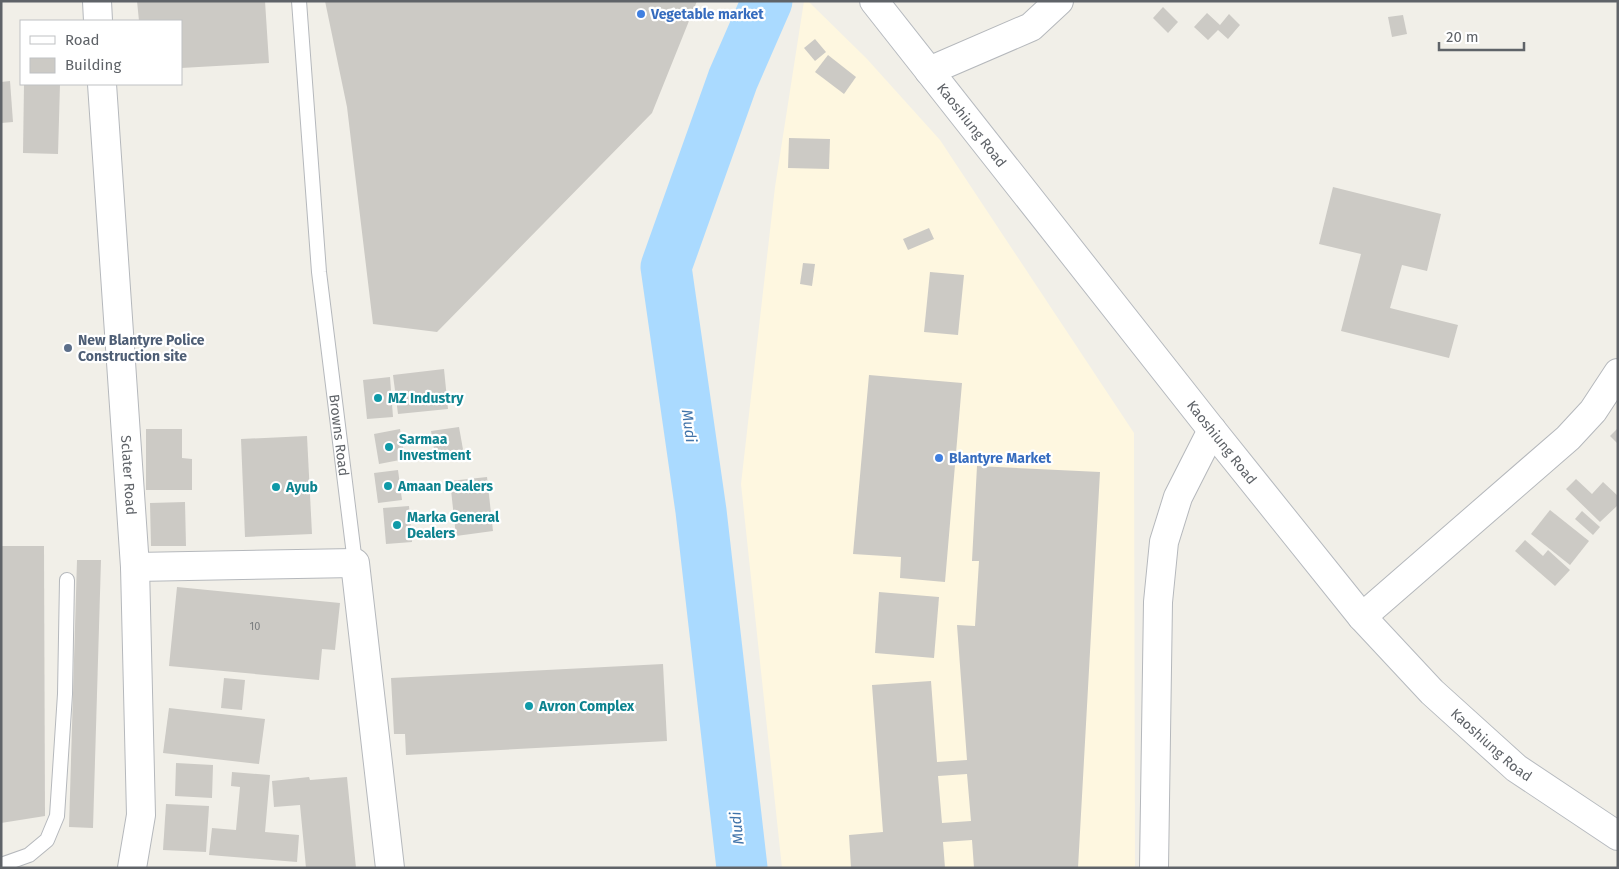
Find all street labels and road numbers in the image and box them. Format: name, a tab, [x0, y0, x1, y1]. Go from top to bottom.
street label: Kaoshiung Road	[933, 80, 1010, 171]
street label: Browns Road	[326, 393, 353, 477]
street label: Kaoshiung Road	[1183, 397, 1261, 488]
street label: Sclater Road	[118, 435, 140, 516]
street label: Kaoshiung Road	[1447, 705, 1535, 785]

